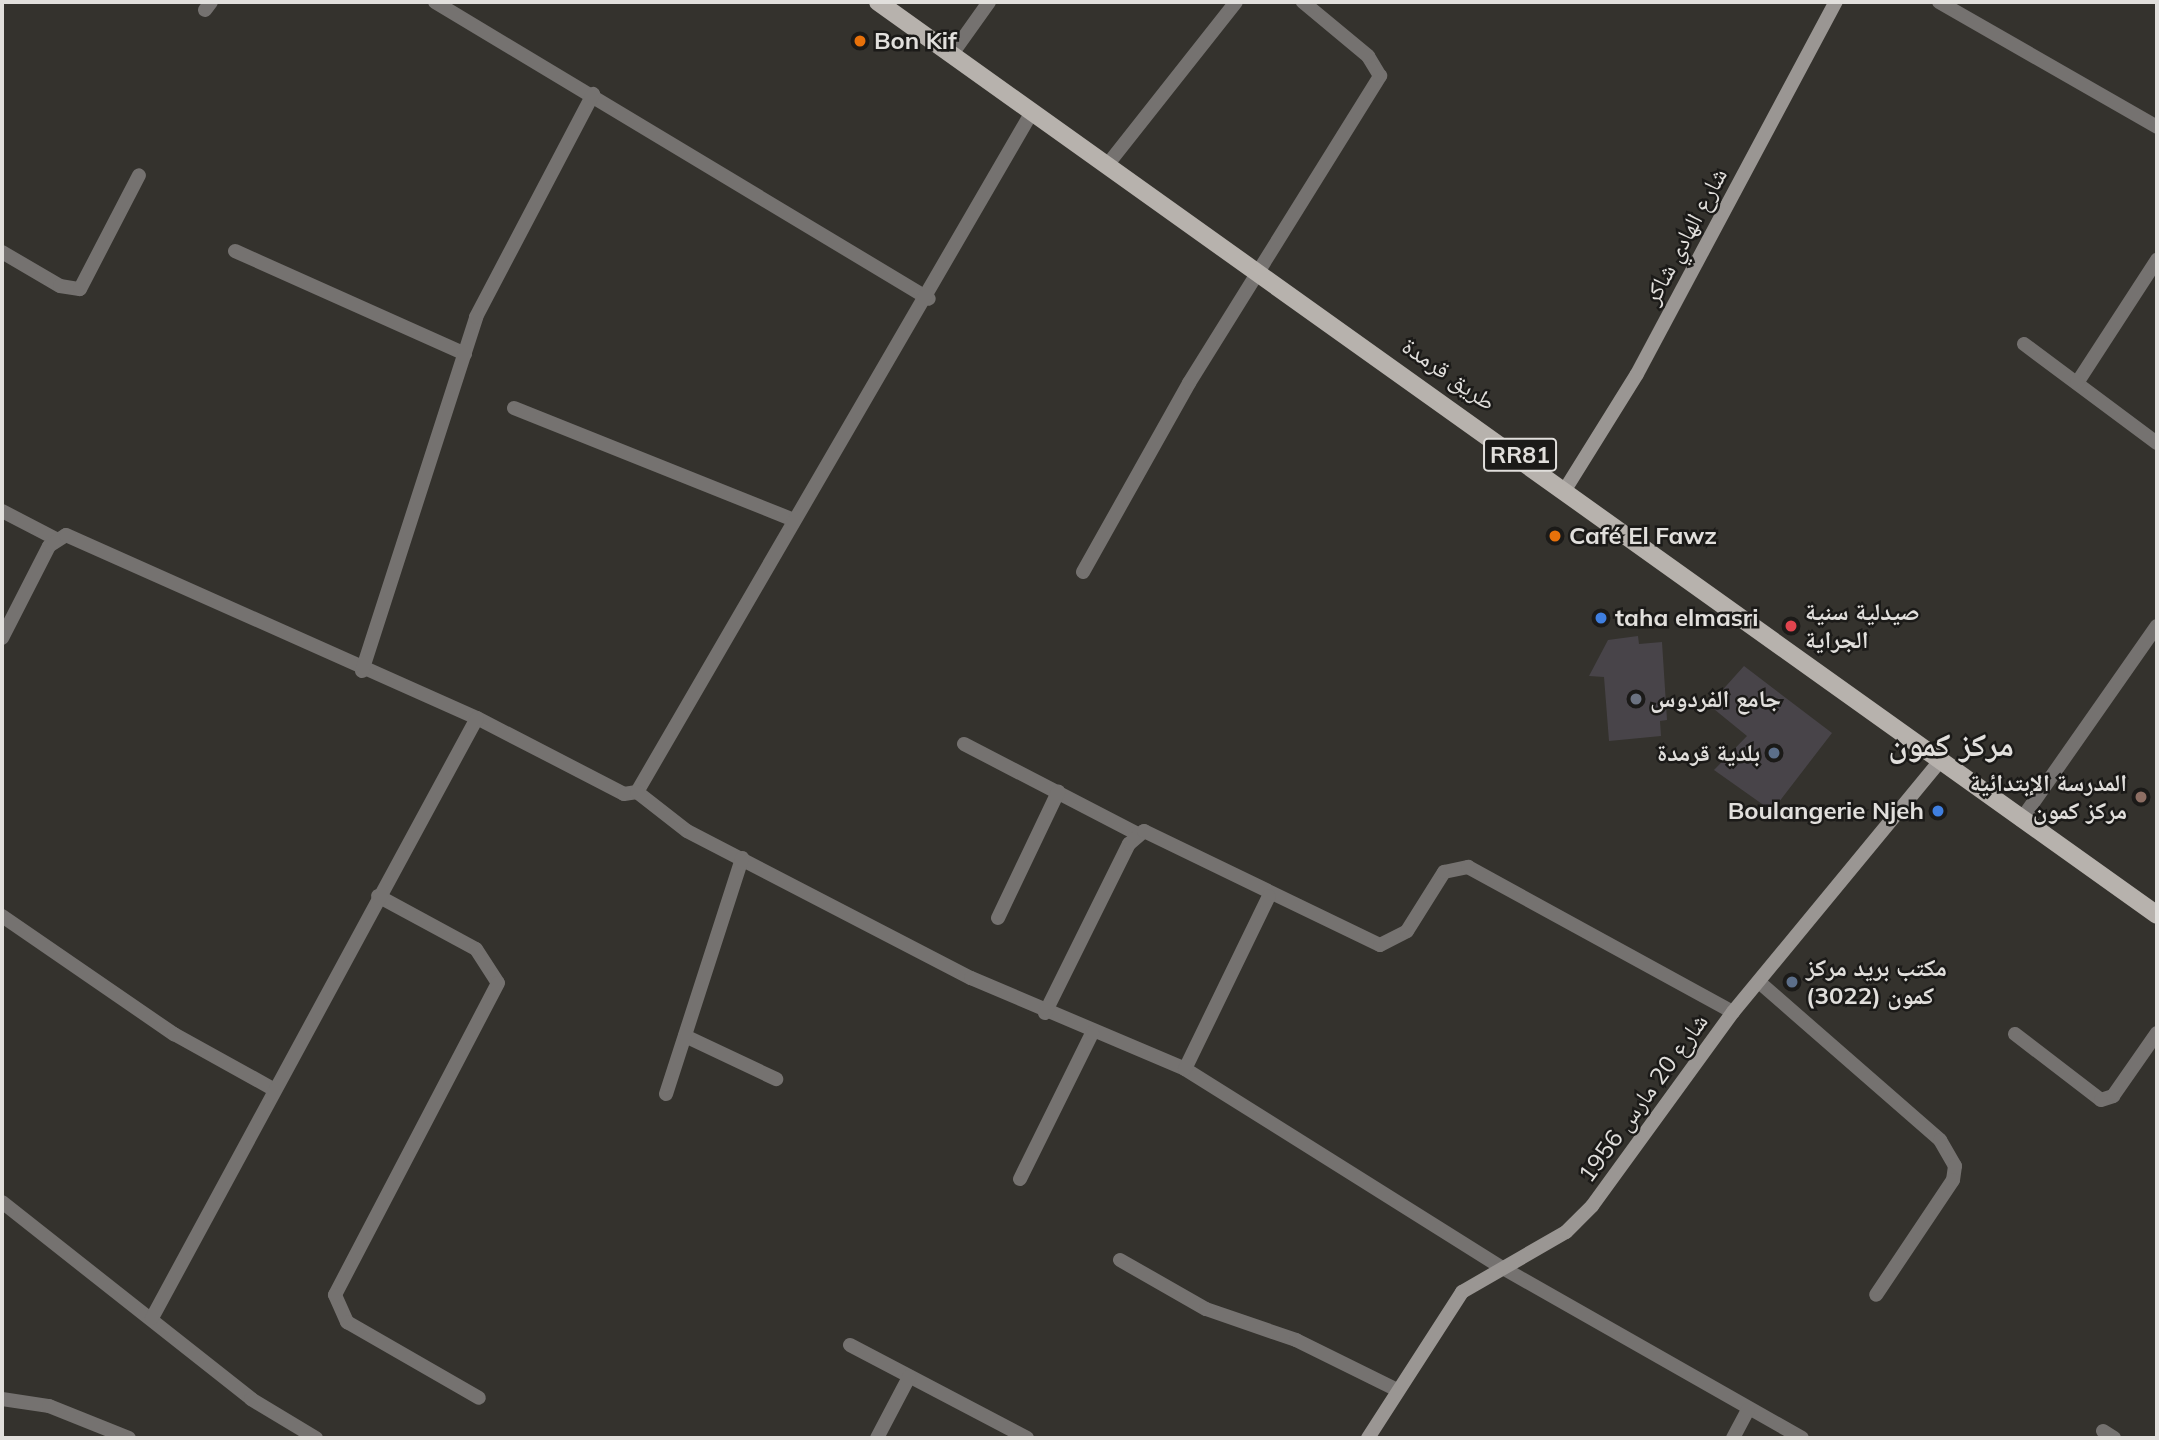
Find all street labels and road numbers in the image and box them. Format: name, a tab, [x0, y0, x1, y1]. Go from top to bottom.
street label: شارع الهادي شاكر	[1637, 163, 1733, 309]
street label: طريق قرمدة	[1397, 331, 1501, 417]
road number: RR81	[1482, 436, 1558, 475]
street label: شارع 20 مارس 1956	[1572, 1008, 1714, 1188]

